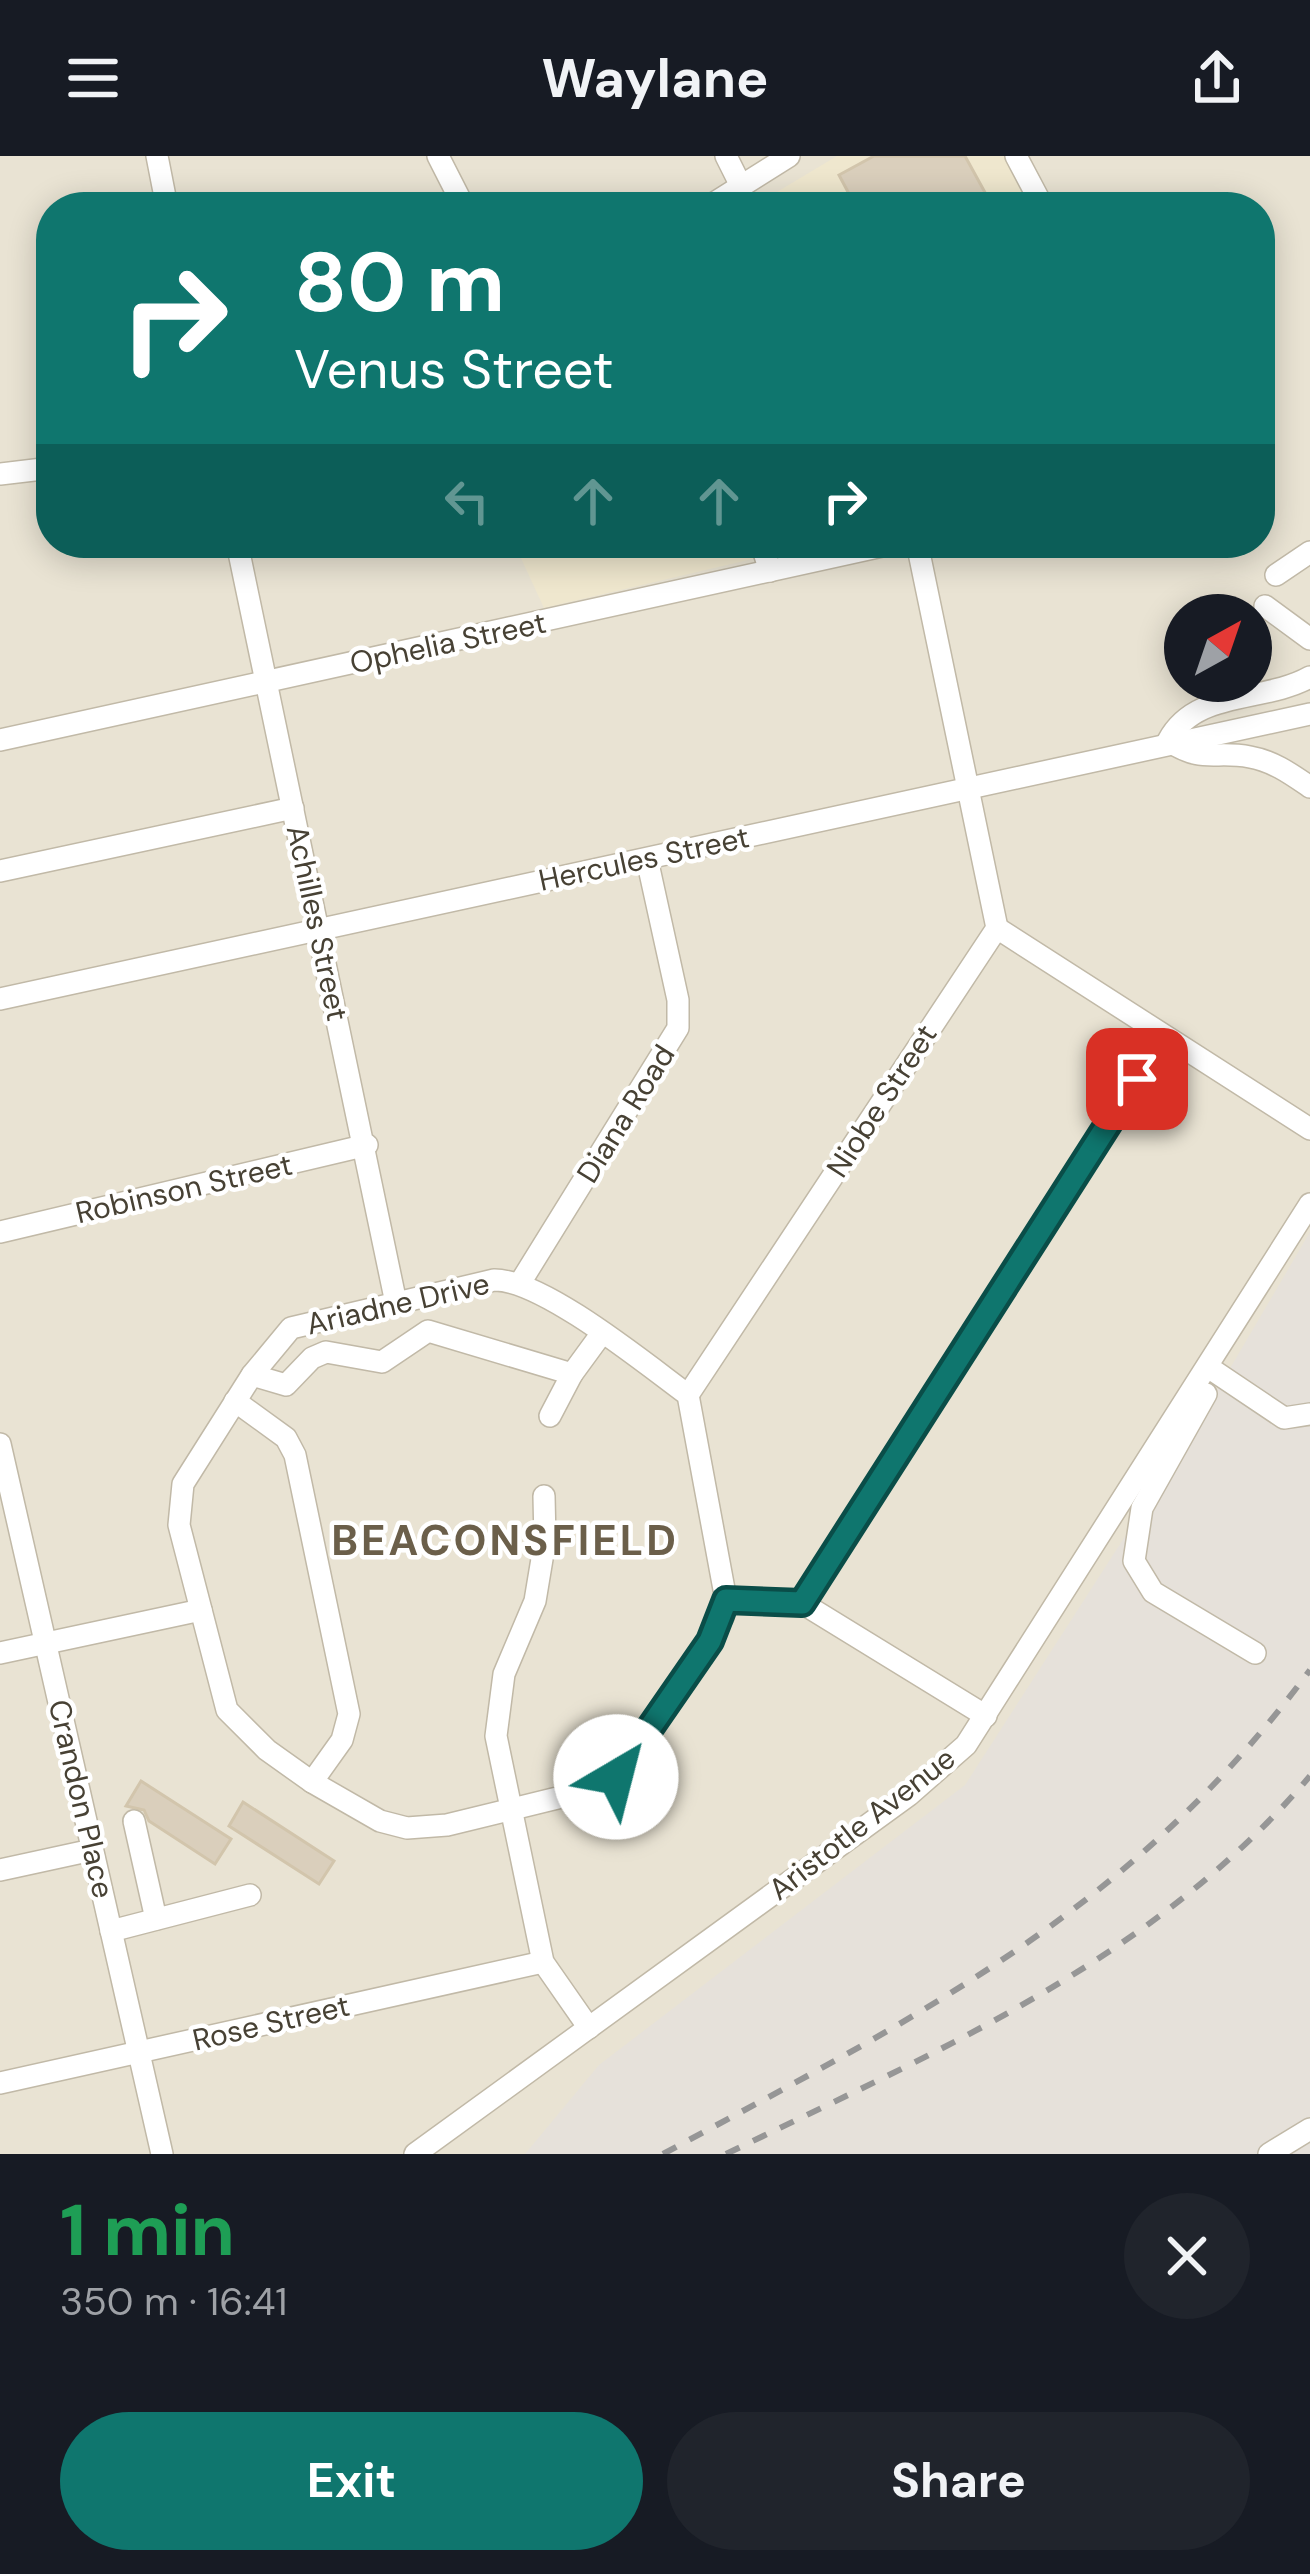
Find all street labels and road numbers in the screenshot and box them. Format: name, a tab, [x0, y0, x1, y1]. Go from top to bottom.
street label: Ophelia Street	[346, 603, 550, 682]
street label: Hercules Street	[535, 817, 753, 900]
street label: Achilles Street	[278, 821, 357, 1024]
street label: Niobe Street	[818, 1017, 945, 1185]
street label: Diana Road	[568, 1037, 683, 1190]
street label: Robinson Street	[72, 1145, 296, 1232]
street label: Ariadne Drive	[303, 1264, 493, 1344]
street label: Crandon Place	[40, 1696, 123, 1902]
street label: Aristotle Avenue	[760, 1738, 963, 1909]
street label: Rose Street	[189, 1986, 353, 2059]

